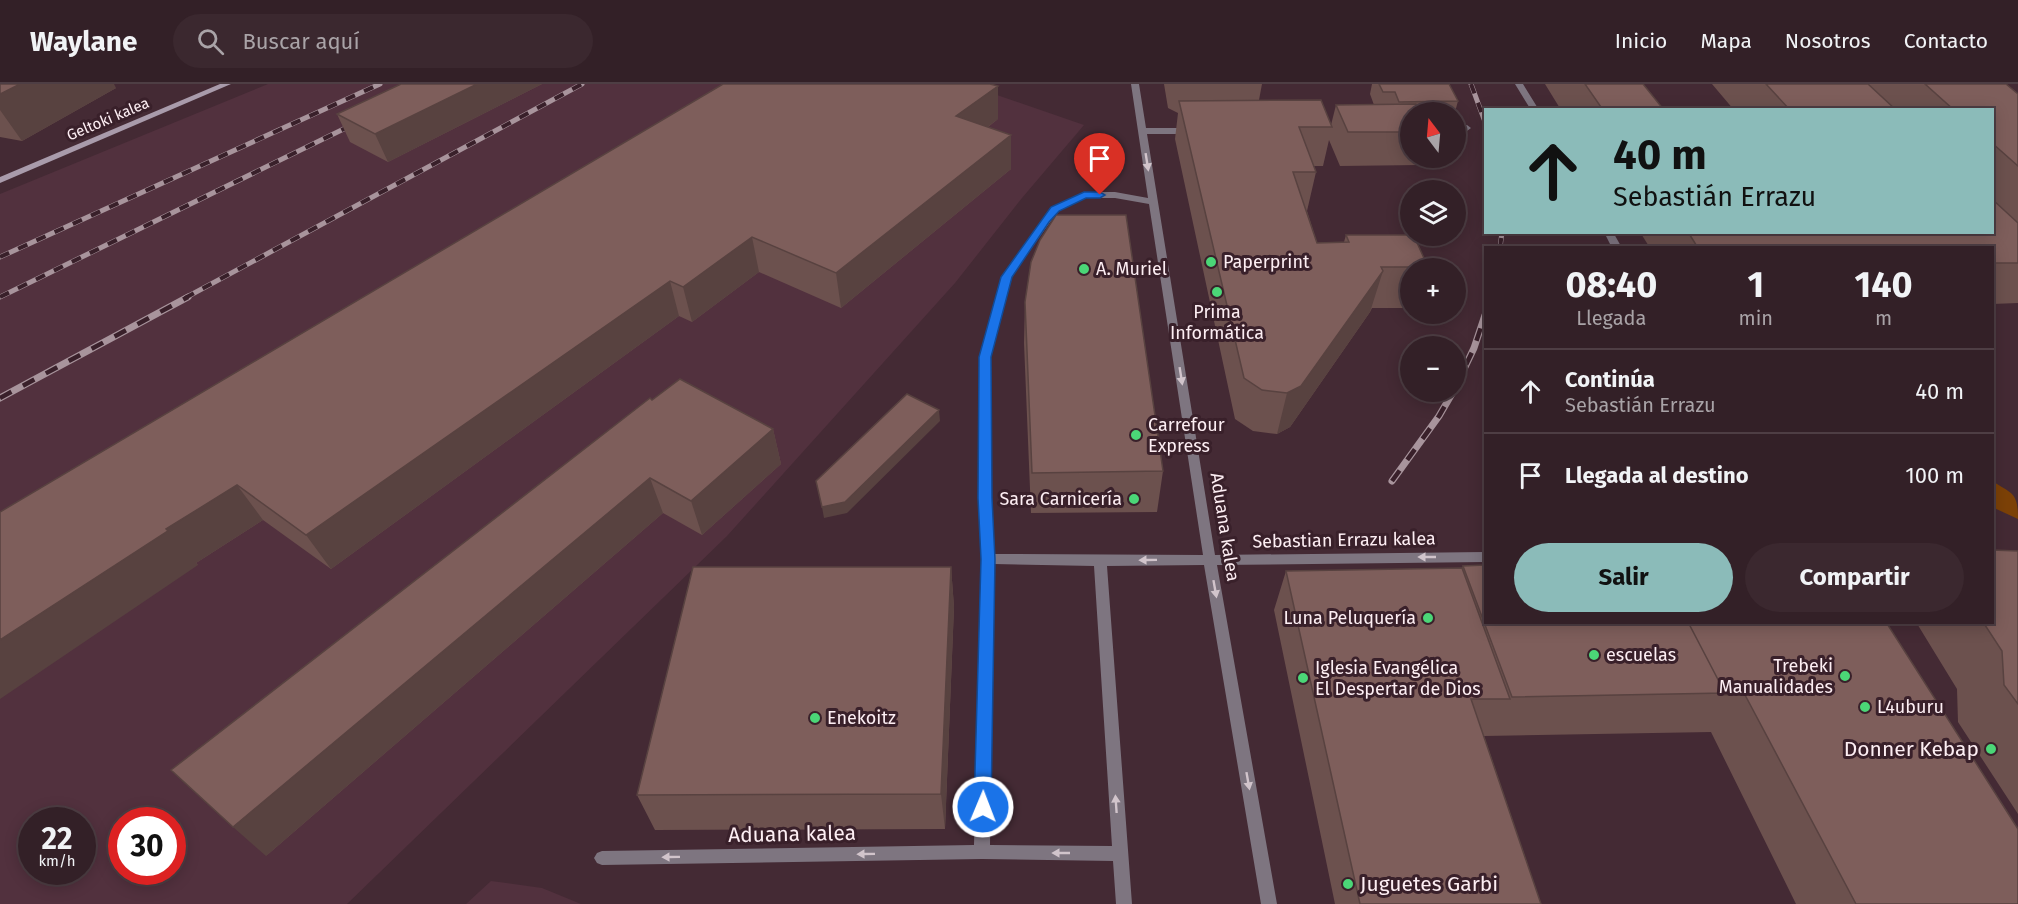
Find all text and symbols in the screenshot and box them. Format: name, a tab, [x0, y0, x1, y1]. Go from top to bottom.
search box	[173, 14, 593, 68]
text: Waylane	[30, 25, 137, 58]
icon: search	[194, 25, 227, 58]
text: Buscar aquí	[242, 28, 360, 55]
text: Inicio	[1615, 28, 1667, 54]
text: Mapa	[1700, 28, 1752, 54]
text: Nosotros	[1785, 28, 1871, 54]
text: Contacto	[1904, 28, 1988, 54]
street label: Geltoki kalea	[64, 94, 152, 144]
north arrow	[1400, 102, 1466, 168]
map controls	[1400, 102, 1466, 402]
text: 40 m	[1613, 130, 1707, 180]
icon: ahead	[1514, 132, 1592, 210]
pin	[1074, 133, 1125, 195]
icon: arrive	[1083, 142, 1116, 175]
one-way arrow	[1143, 153, 1152, 172]
button: layers	[1400, 180, 1466, 246]
text: Sebastián Errazu	[1613, 181, 1816, 213]
place label: Paperprint	[1223, 251, 1310, 273]
marker: Paperprint	[1204, 255, 1218, 269]
place label: A. Muriel	[1096, 258, 1167, 280]
button: +	[1400, 258, 1466, 324]
marker: A. Muriel	[1077, 262, 1091, 276]
text: 08:40	[1565, 263, 1657, 307]
text: 1	[1747, 263, 1764, 307]
text: 140	[1854, 263, 1913, 307]
marker: Prima Informática	[1210, 285, 1224, 299]
place label: Prima Informática	[1170, 301, 1264, 344]
text: Llegada	[1576, 306, 1646, 330]
text: min	[1739, 306, 1773, 330]
text: m	[1875, 306, 1892, 330]
button: −	[1400, 336, 1466, 402]
one-way arrow	[1177, 366, 1186, 385]
text: Continúa	[1565, 366, 1655, 393]
icon: ahead	[1514, 375, 1547, 408]
text: 40 m	[1915, 378, 1964, 405]
text: Sebastián Errazu	[1565, 393, 1716, 417]
place label: Carrefour Express	[1148, 414, 1225, 457]
marker: Carrefour Express	[1129, 428, 1143, 442]
icon: arrive	[1514, 459, 1547, 492]
text: Llegada al destino	[1565, 462, 1749, 489]
text: 100 m	[1905, 462, 1964, 489]
street label: Aduana kalea	[1206, 471, 1244, 583]
place label: Sara Carnicería	[999, 488, 1122, 510]
marker: Sara Carnicería	[1127, 492, 1141, 506]
street label: Sebastian Errazu kalea	[1252, 527, 1436, 553]
button: Salir	[1514, 543, 1733, 612]
button: Compartir	[1745, 543, 1964, 612]
one-way arrow	[1417, 553, 1436, 562]
one-way arrow	[1138, 555, 1157, 565]
one-way arrow	[1211, 580, 1220, 599]
place label: Luna Peluquería	[1283, 607, 1416, 629]
marker: Luna Peluquería	[1421, 611, 1435, 625]
place label: escuelas	[1606, 644, 1676, 666]
marker: escuelas	[1587, 648, 1601, 662]
place label: Trebeki Manualidades	[1719, 655, 1833, 698]
place label: Iglesia Evangélica El Despertar de Dios	[1315, 657, 1481, 700]
marker: Trebeki Manualidades	[1838, 669, 1852, 683]
marker: Iglesia Evangélica El Despertar de Dios	[1296, 671, 1310, 685]
place label: L4uburu	[1877, 696, 1944, 718]
marker: L4uburu	[1858, 700, 1872, 714]
place label: Enekoitz	[827, 707, 896, 729]
marker: Enekoitz	[808, 711, 822, 725]
place label: Donner Kebap	[1844, 736, 1979, 762]
marker: Donner Kebap	[1984, 742, 1998, 756]
one-way arrow	[1244, 772, 1253, 791]
position arrow	[951, 775, 1015, 839]
one-way arrow	[1111, 794, 1121, 813]
speed limit sign: 30	[108, 807, 186, 885]
street label: Aduana kalea	[728, 820, 856, 848]
text: 22	[41, 821, 73, 857]
one-way arrow	[1051, 848, 1070, 858]
one-way arrow	[856, 849, 875, 859]
text: km/h	[38, 852, 76, 870]
one-way arrow	[661, 852, 680, 862]
place label: Juguetes Garbi	[1360, 871, 1498, 897]
marker: Juguetes Garbi	[1341, 877, 1355, 891]

